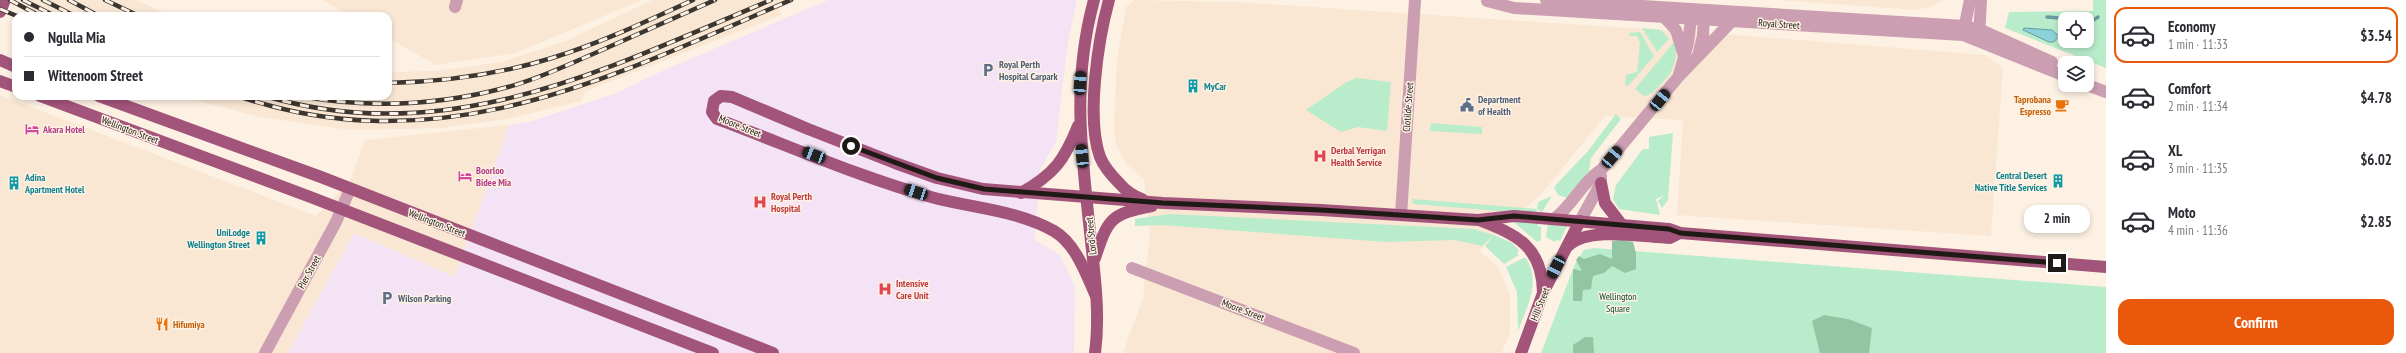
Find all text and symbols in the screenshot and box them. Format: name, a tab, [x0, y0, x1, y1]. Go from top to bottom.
map controls	[2058, 12, 2094, 92]
button: locate	[2058, 12, 2094, 48]
street label: Royal Street	[1758, 16, 1800, 32]
icon: car	[2120, 17, 2156, 53]
text: Economy	[2168, 17, 2216, 36]
text: $3.54	[2360, 26, 2392, 45]
text: Ngulla Mia	[48, 28, 106, 47]
text: 1 min · 11:33	[2168, 36, 2228, 53]
button: layers	[2058, 56, 2094, 92]
place label: Royal Perth Hospital Carpark	[999, 58, 1058, 83]
parking icon: Royal Perth Hospital Carpark	[980, 62, 996, 78]
text: Wittenoom Street	[48, 66, 143, 85]
car	[1073, 71, 1087, 95]
building icon: MyCar	[1185, 78, 1201, 94]
icon: car	[2120, 79, 2156, 115]
text: Comfort	[2168, 79, 2211, 98]
place label: MyCar	[1204, 80, 1226, 93]
street label: Clotilde Street	[1400, 81, 1416, 132]
car	[1648, 87, 1672, 113]
text: $4.78	[2360, 88, 2392, 107]
place label: Department of Health	[1478, 93, 1521, 118]
place label: Taprobana Espresso	[2014, 93, 2052, 118]
public building icon: Department of Health	[1459, 97, 1475, 113]
cafe icon: Taprobana Espresso	[2054, 97, 2070, 113]
text: 2 min · 11:34	[2168, 98, 2228, 115]
street label: Moore Street	[717, 112, 763, 140]
street label: Wellington Street	[100, 113, 161, 147]
hotel icon: Akara Hotel	[24, 121, 40, 137]
place label: Akara Hotel	[42, 123, 85, 136]
route start	[842, 137, 860, 155]
icon: car	[2120, 141, 2156, 177]
text: XL	[2168, 141, 2182, 160]
car	[1075, 143, 1089, 169]
place label: Derbal Yerrigan Health Service	[1331, 144, 1386, 169]
car	[1600, 144, 1624, 170]
car	[801, 145, 827, 165]
hospital icon: Derbal Yerrigan Health Service	[1312, 148, 1328, 164]
text: $6.02	[2360, 150, 2392, 169]
text: 3 min · 11:35	[2168, 160, 2228, 177]
place label: Boorloo Bidee Mia	[476, 164, 511, 189]
hotel icon: Boorloo Bidee Mia	[457, 168, 473, 184]
place label: Central Desert Native Title Services	[1975, 169, 2047, 194]
place label: Adina Apartment Hotel	[24, 171, 85, 196]
building icon: Central Desert Native Title Services	[2050, 173, 2066, 189]
building icon: Adina Apartment Hotel	[6, 175, 22, 191]
car	[903, 183, 929, 201]
place label: Royal Perth Hospital	[771, 190, 812, 215]
hospital icon: Royal Perth Hospital	[752, 194, 768, 210]
icon: car	[2120, 203, 2156, 239]
text: Moto	[2168, 203, 2196, 222]
callout: 2 min	[2024, 205, 2090, 233]
street label: Wellington Street	[407, 206, 468, 240]
text: 2 min	[2044, 210, 2070, 227]
text: $2.85	[2360, 212, 2392, 231]
street label: Lord Street	[1083, 216, 1099, 256]
text: 4 min · 11:36	[2168, 222, 2228, 239]
place label: UniLodge Wellington Street	[186, 226, 250, 251]
building icon: UniLodge Wellington Street	[253, 230, 269, 246]
street label: Pier Street	[294, 253, 324, 291]
car	[1545, 254, 1567, 280]
route end	[2048, 254, 2066, 272]
place label: Intensive Care Unit	[896, 277, 929, 302]
hospital icon: Intensive Care Unit	[877, 281, 893, 297]
street label: Hill Street	[1527, 285, 1553, 323]
parking icon: Wilson Parking	[379, 290, 395, 306]
park label: Wellington Square	[1599, 290, 1637, 315]
place label: Wilson Parking	[397, 292, 452, 305]
street label: Moore Street	[1220, 296, 1266, 324]
button: Confirm	[2118, 299, 2394, 345]
restaurant icon: Hifumiya	[154, 316, 170, 332]
place label: Hifumiya	[173, 318, 205, 331]

